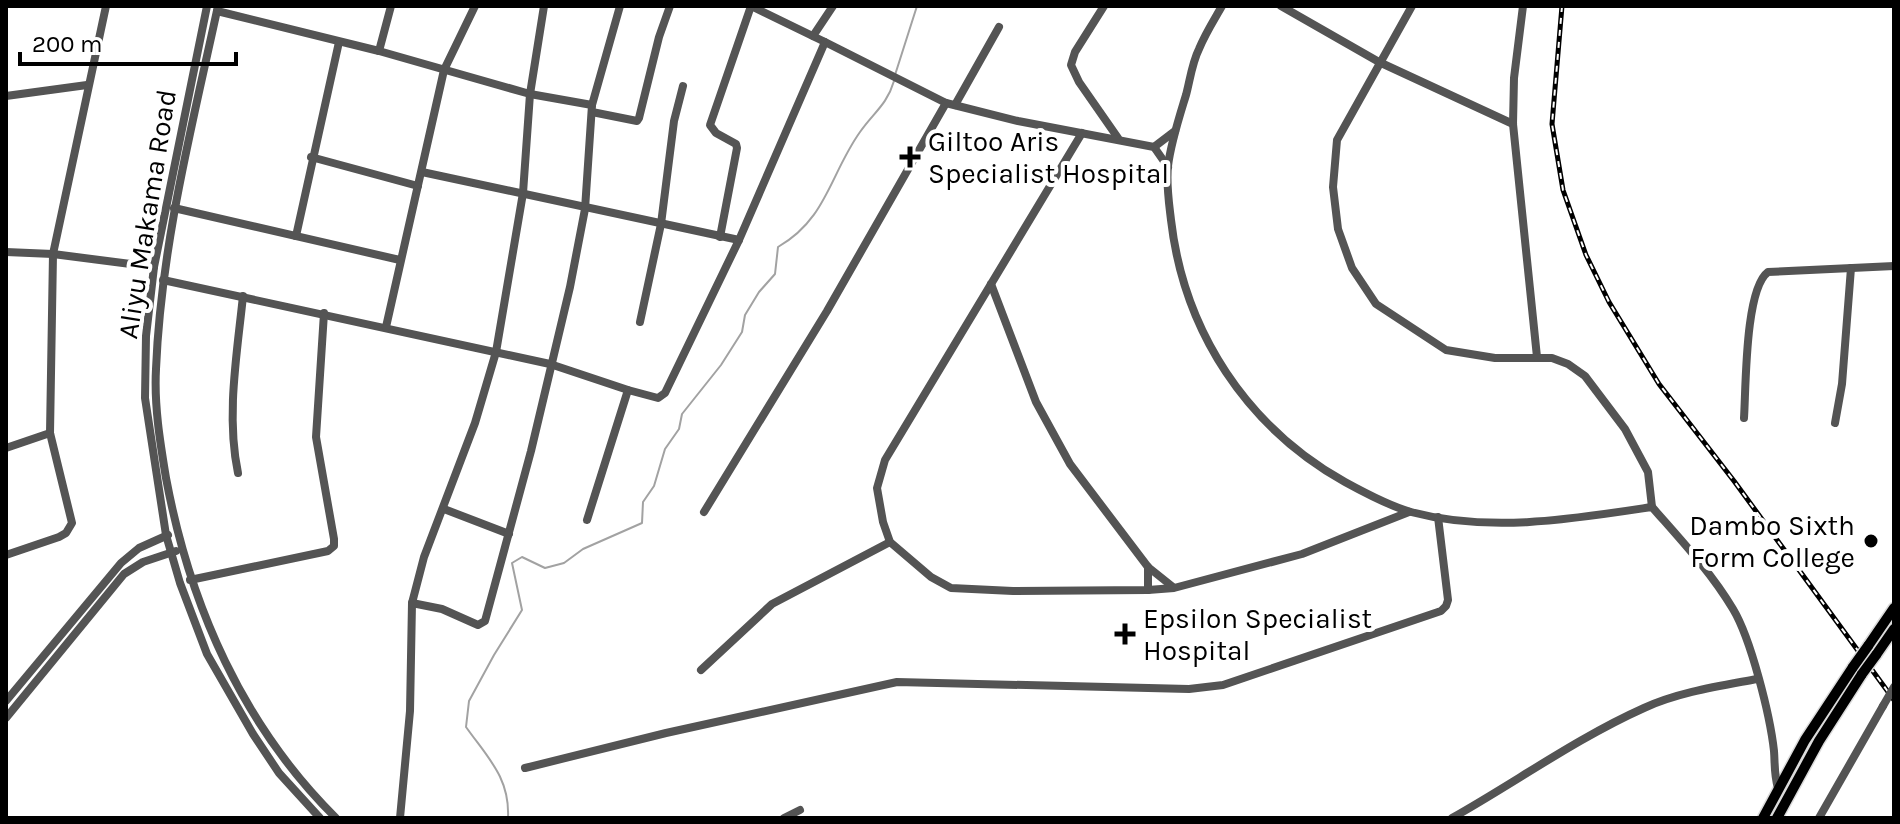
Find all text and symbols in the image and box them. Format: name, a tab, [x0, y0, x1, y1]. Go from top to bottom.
scale bar	[20, 16, 236, 66]
text: 200 m	[32, 30, 103, 58]
street label: Aliyu Makama Road	[111, 87, 183, 341]
place label: Giltoo Aris Specialist Hospital	[928, 125, 1169, 190]
marker: Giltoo Aris Specialist Hospital	[899, 146, 921, 168]
place label: Dambo Sixth Form College	[1689, 509, 1855, 574]
marker: Dambo Sixth Form College	[1862, 532, 1880, 550]
place label: Epsilon Specialist Hospital	[1143, 602, 1372, 667]
marker: Epsilon Specialist Hospital	[1114, 623, 1136, 645]

